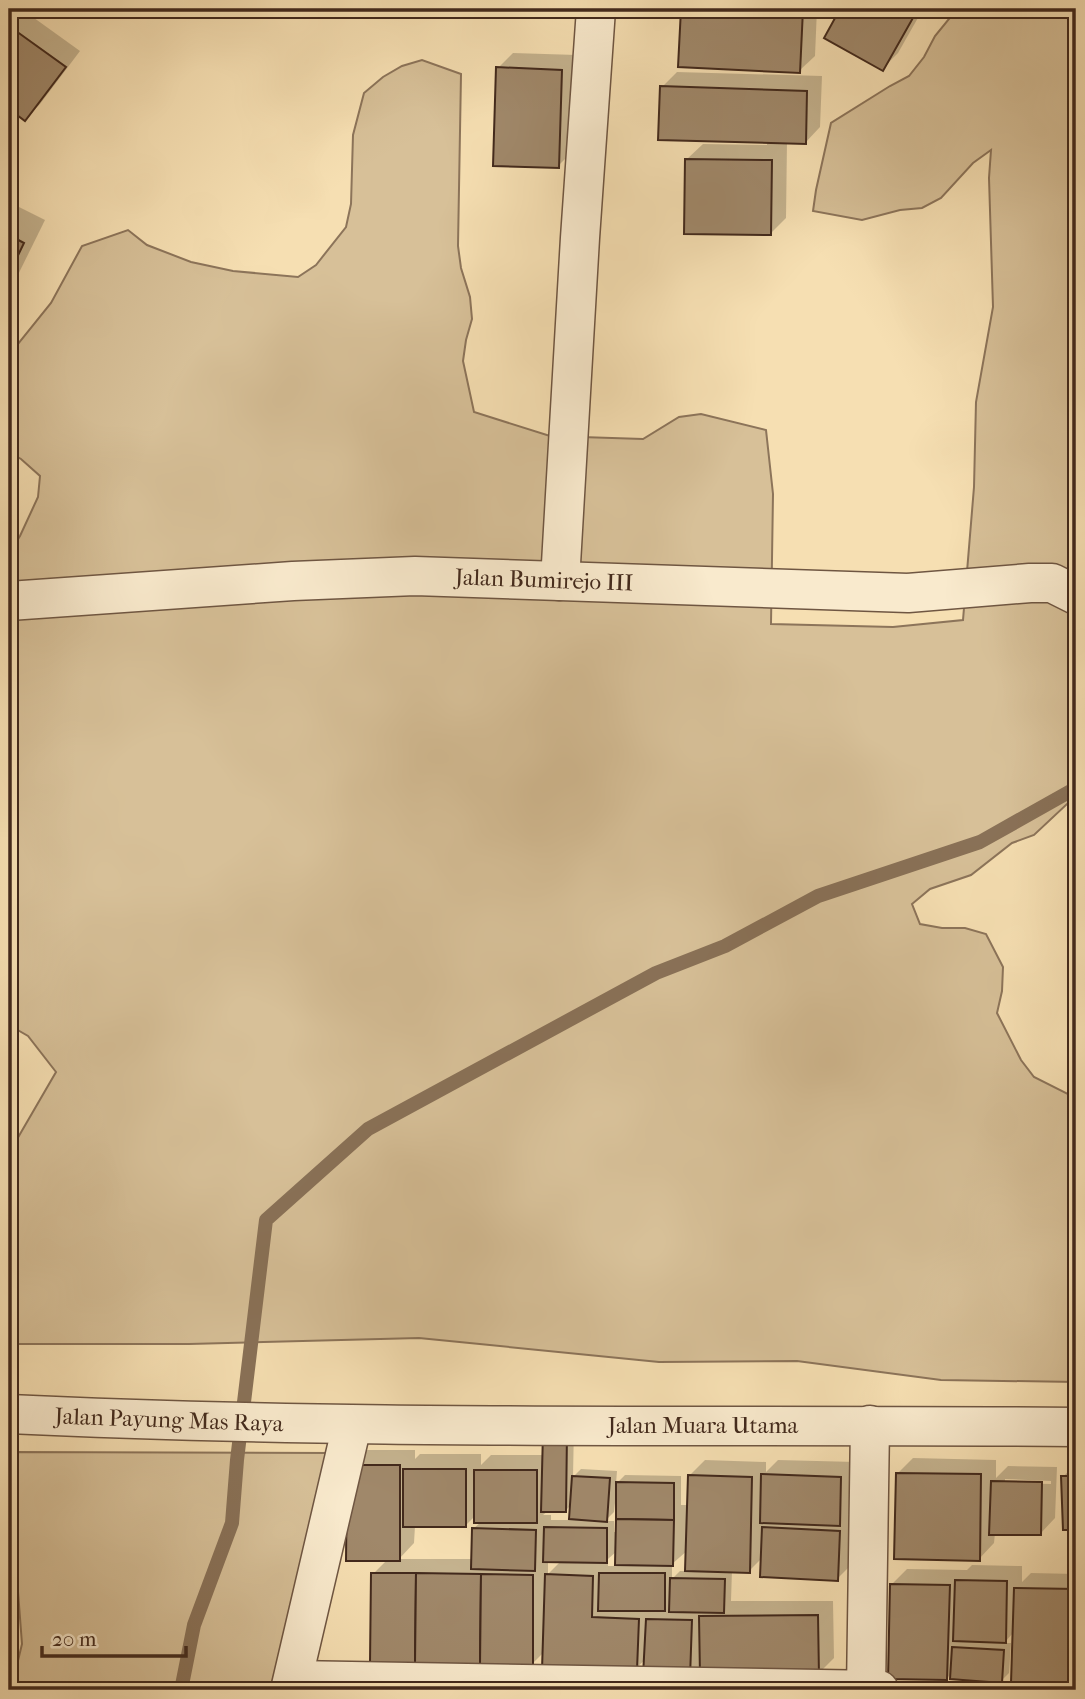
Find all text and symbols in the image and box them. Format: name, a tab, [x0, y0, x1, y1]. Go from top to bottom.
street label: Jalan Bumirejo III	[452, 563, 634, 597]
street label: Jalan Payung Mas Raya	[52, 1402, 284, 1437]
street label: Jalan Muara Utama	[606, 1412, 799, 1439]
scale bar	[42, 1615, 186, 1659]
text: 20 m	[52, 1627, 97, 1651]

